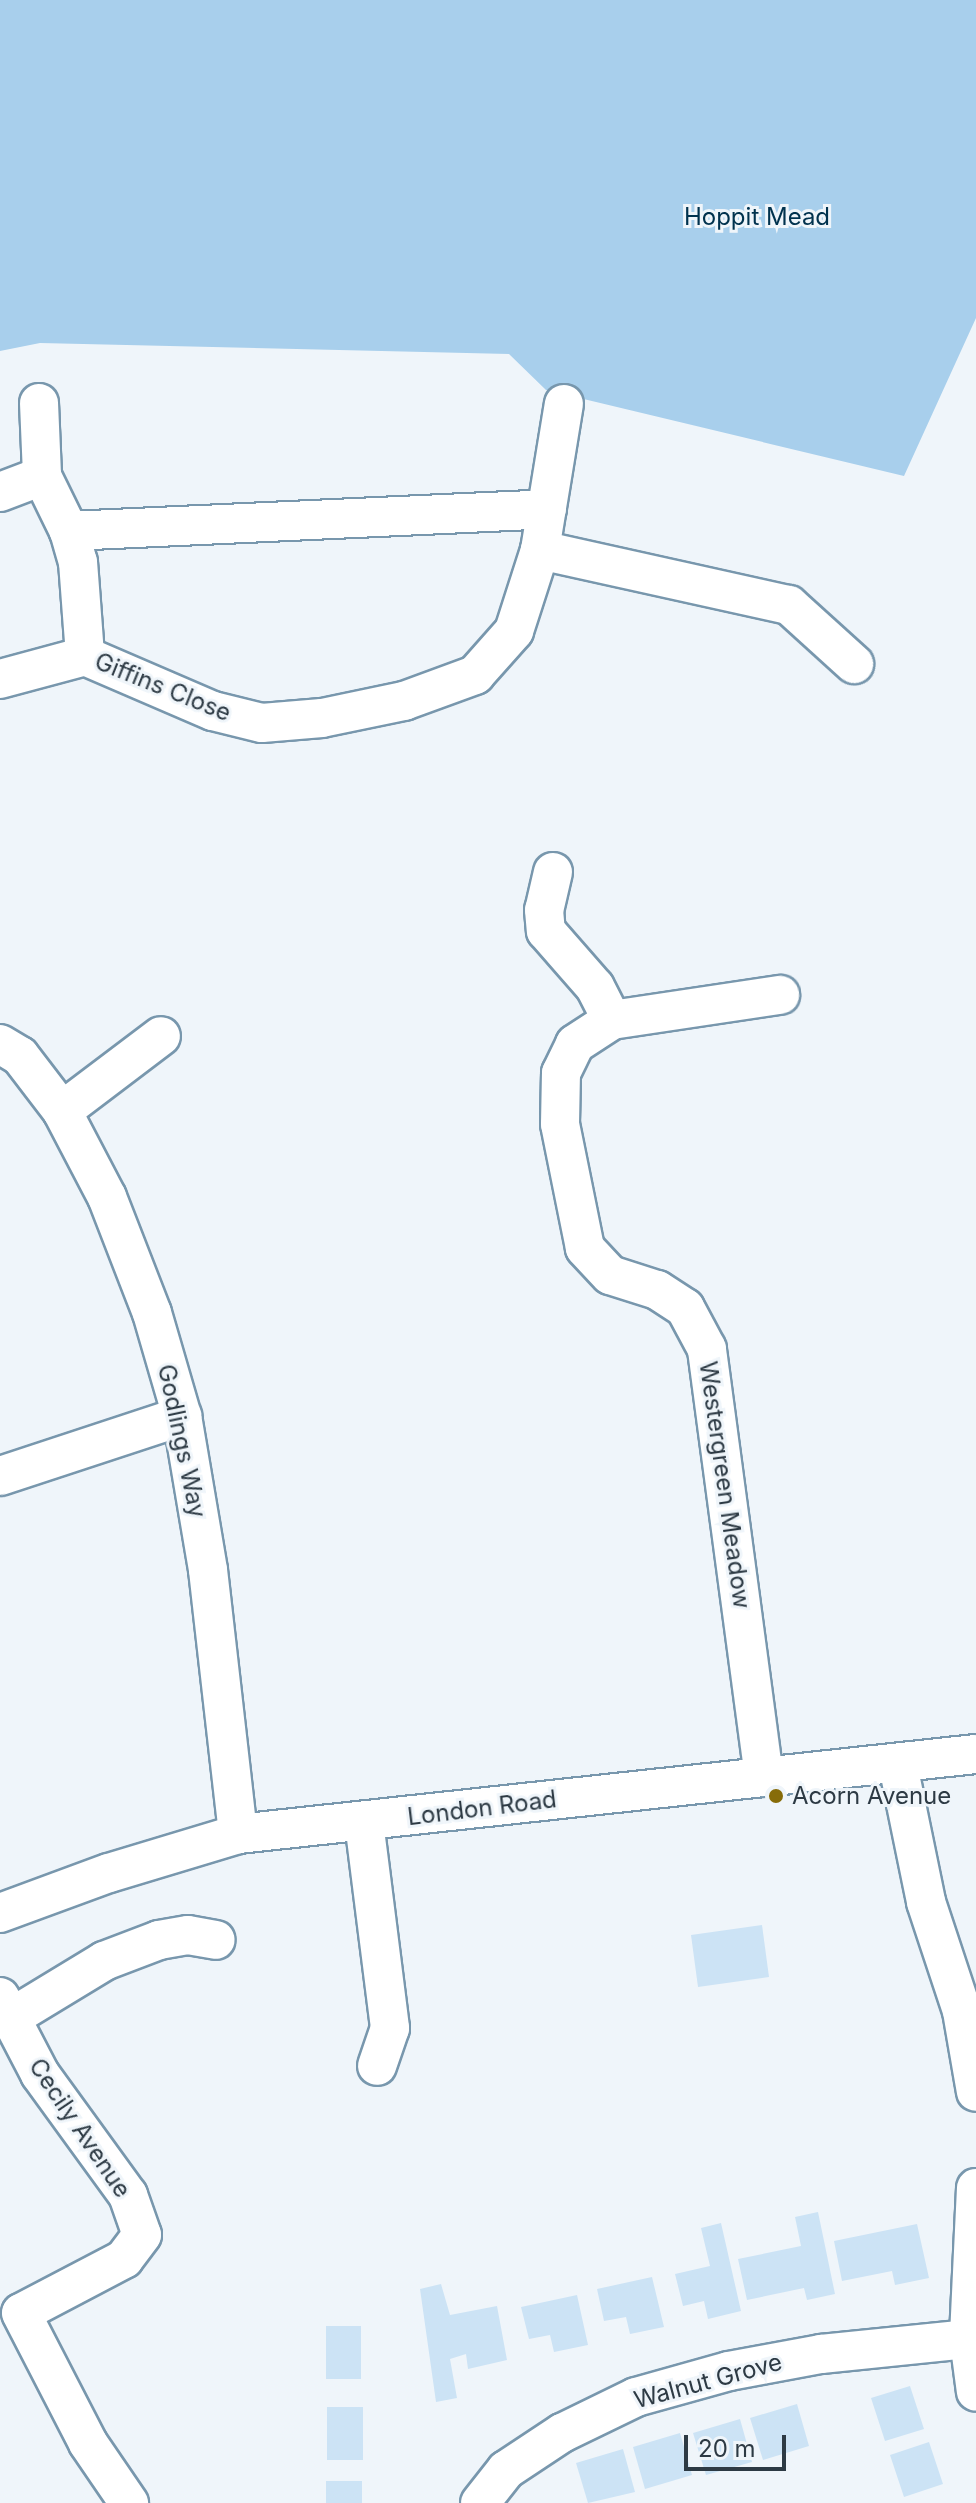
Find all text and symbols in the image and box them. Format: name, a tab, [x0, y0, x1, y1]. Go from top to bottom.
park label: Hoppit Mead	[684, 203, 830, 231]
street label: Giffins Close	[91, 647, 235, 727]
street label: Westergreen Meadow	[693, 1360, 757, 1610]
street label: Godlings Way	[152, 1362, 212, 1520]
place label: Acorn Avenue	[792, 1782, 951, 1810]
street label: London Road	[406, 1785, 558, 1831]
marker: Acorn Avenue	[767, 1787, 785, 1805]
street label: Cecily Avenue	[23, 2053, 137, 2203]
street label: Walnut Grove	[631, 2347, 785, 2415]
scale bar	[688, 2419, 790, 2469]
text: 20 m	[698, 2434, 756, 2463]

